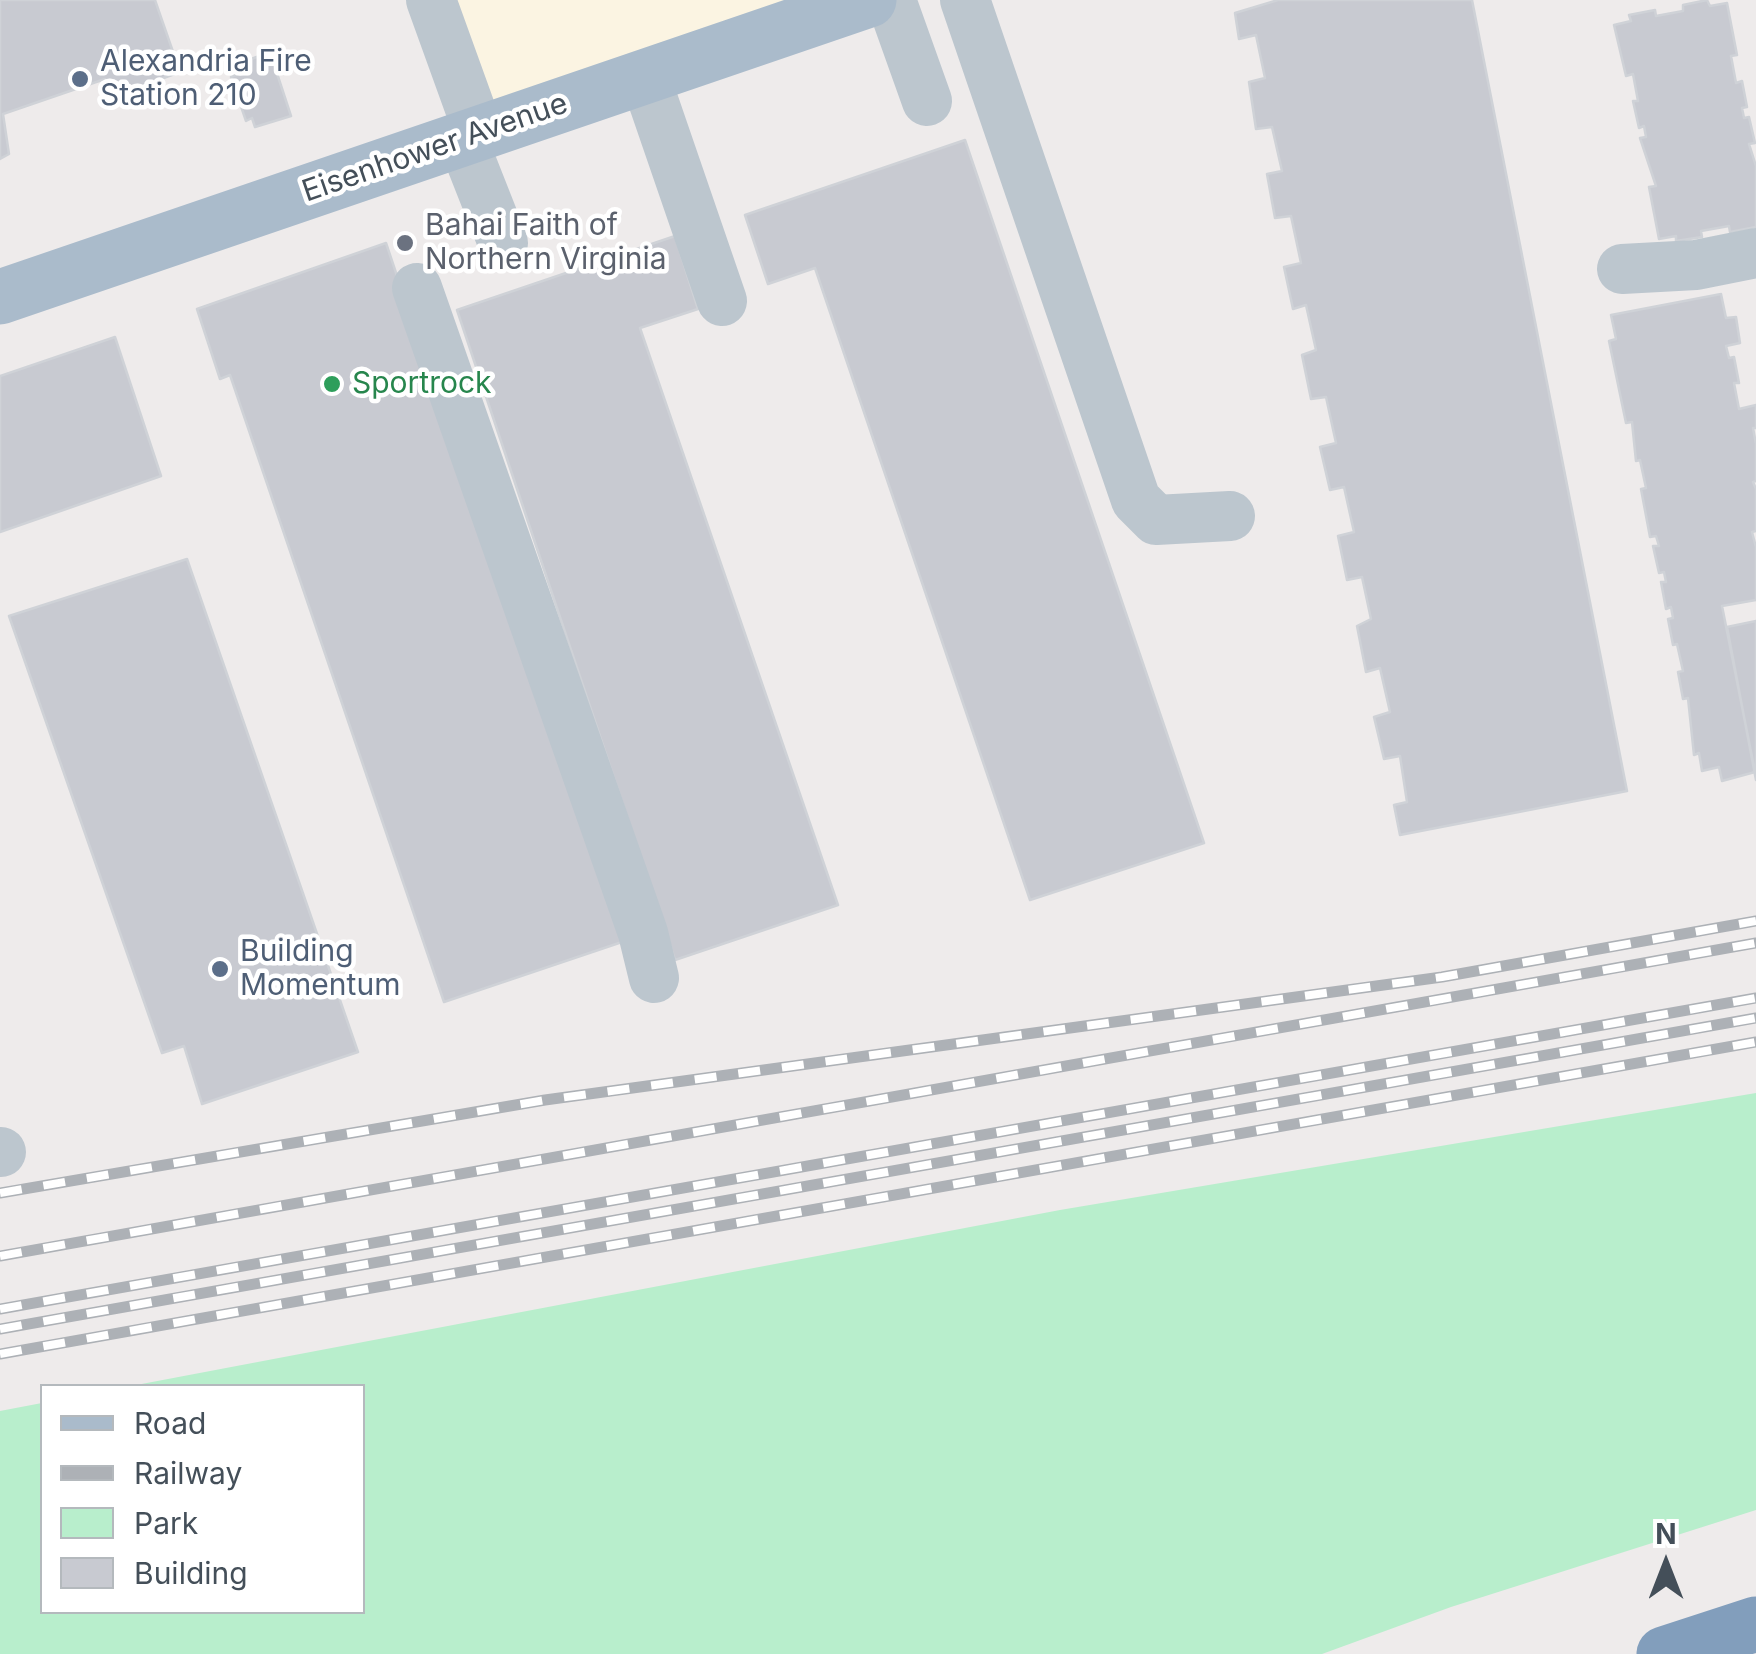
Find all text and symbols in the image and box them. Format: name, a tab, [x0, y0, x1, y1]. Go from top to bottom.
place label: Alexandria Fire Station 210	[100, 44, 312, 114]
marker: Alexandria Fire Station 210	[69, 68, 91, 90]
street label: Eisenhower Avenue	[298, 86, 572, 210]
place label: Bahai Faith of Northern Virginia	[425, 208, 667, 278]
marker: Bahai Faith of Northern Virginia	[394, 232, 416, 254]
place label: Sportrock	[352, 366, 492, 402]
marker: Sportrock	[321, 373, 343, 395]
place label: Building Momentum	[240, 934, 400, 1004]
marker: Building Momentum	[209, 958, 231, 980]
legend	[40, 1384, 365, 1614]
text: Road	[134, 1405, 206, 1441]
text: Railway	[134, 1455, 242, 1491]
text: Park	[134, 1505, 198, 1541]
north arrow	[1616, 1514, 1716, 1614]
text: N	[1655, 1517, 1677, 1551]
text: Building	[134, 1555, 248, 1591]

